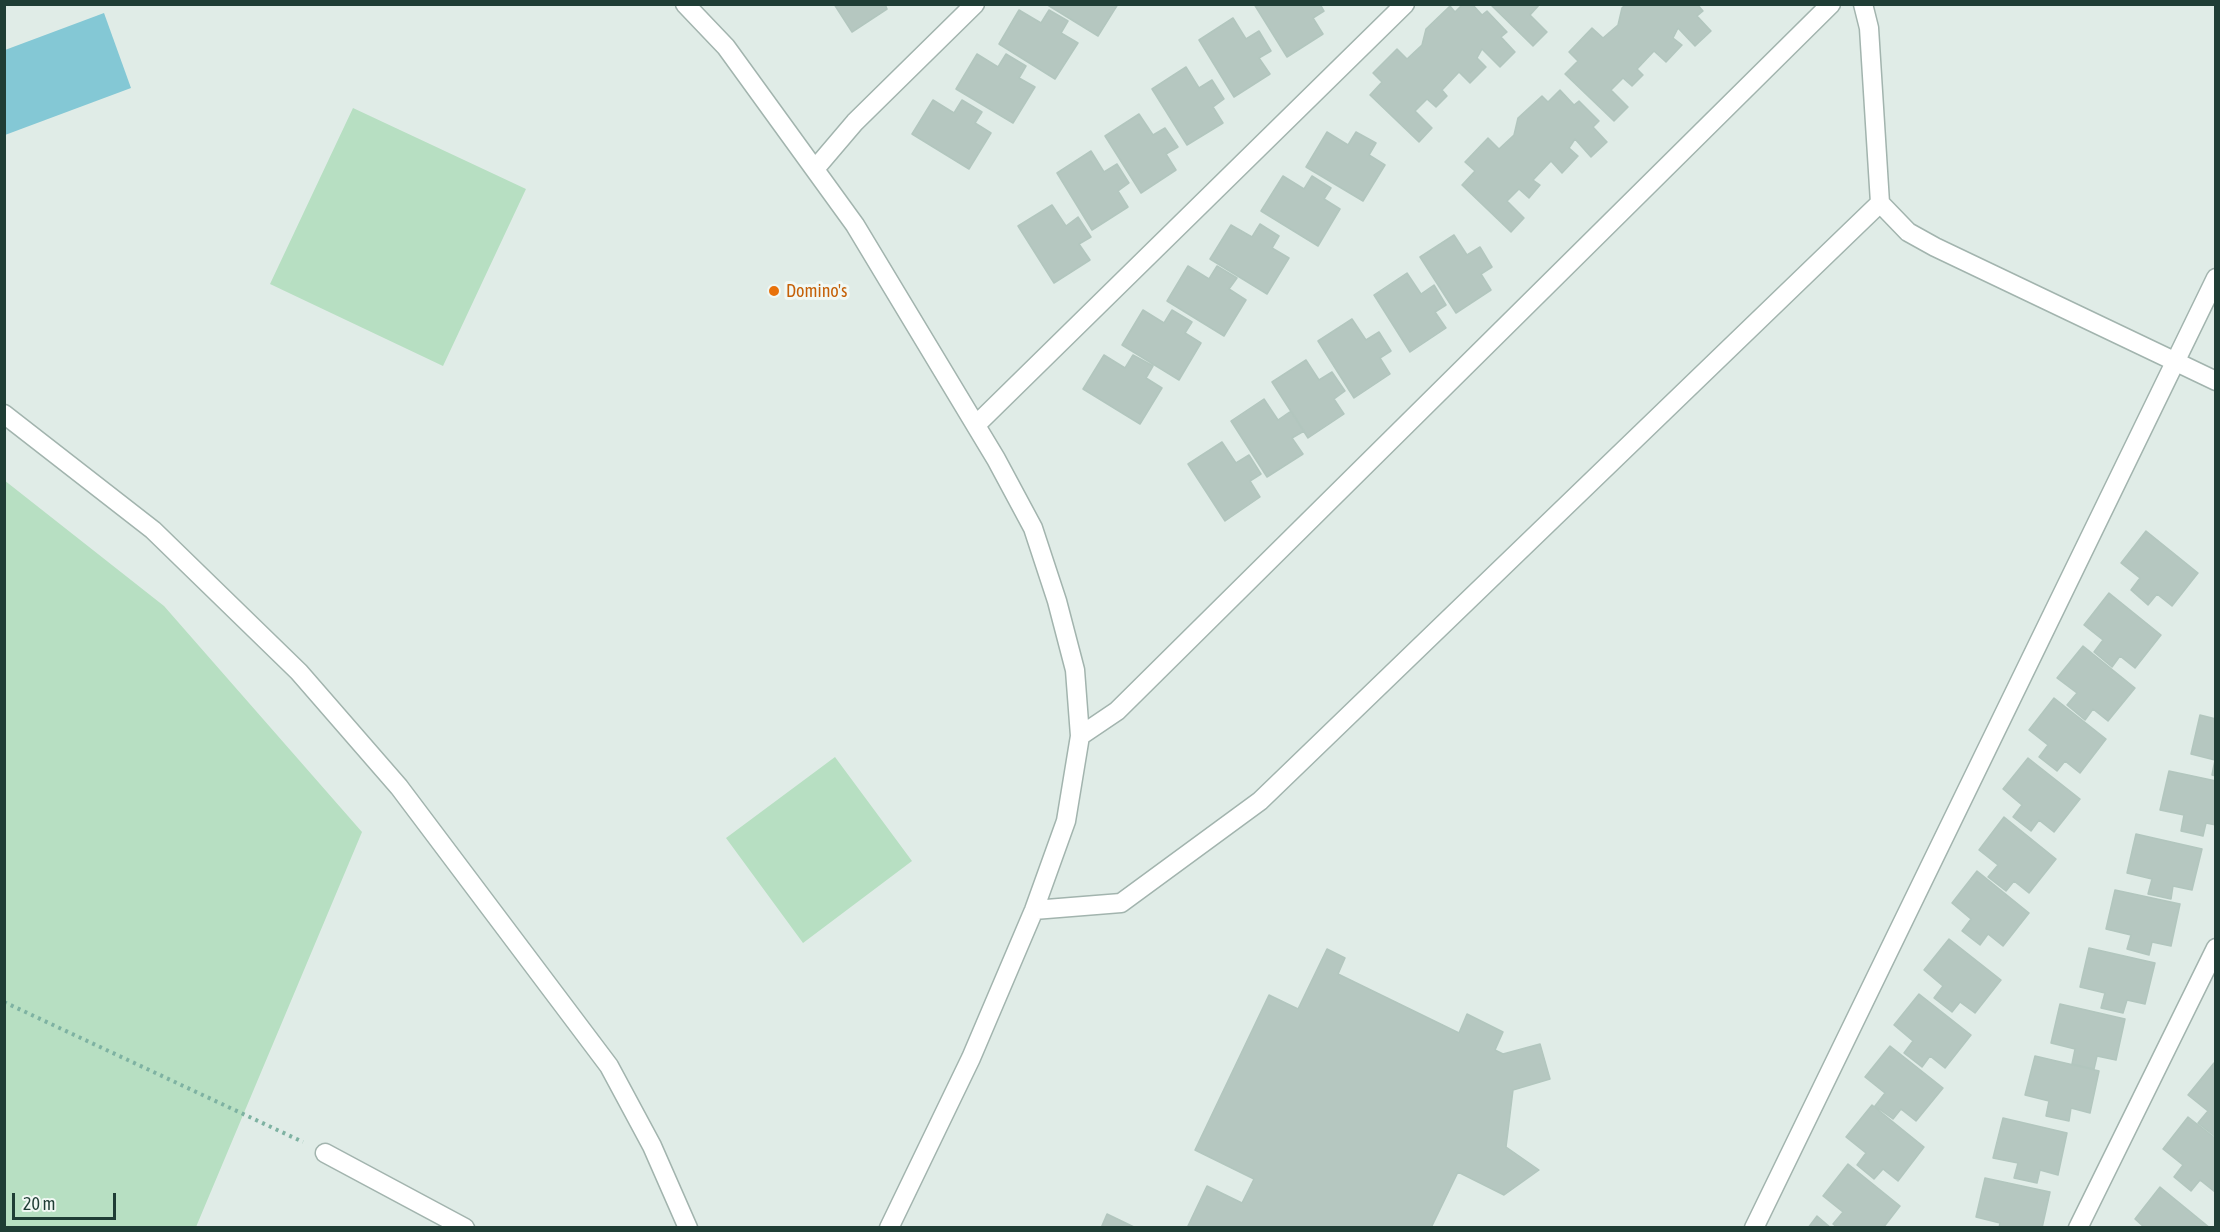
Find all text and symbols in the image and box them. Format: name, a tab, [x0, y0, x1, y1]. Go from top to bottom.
place label: Domino's	[786, 280, 847, 302]
marker: Domino's	[767, 284, 781, 298]
scale bar	[15, 1181, 118, 1219]
text: 20 m	[23, 1193, 55, 1214]

